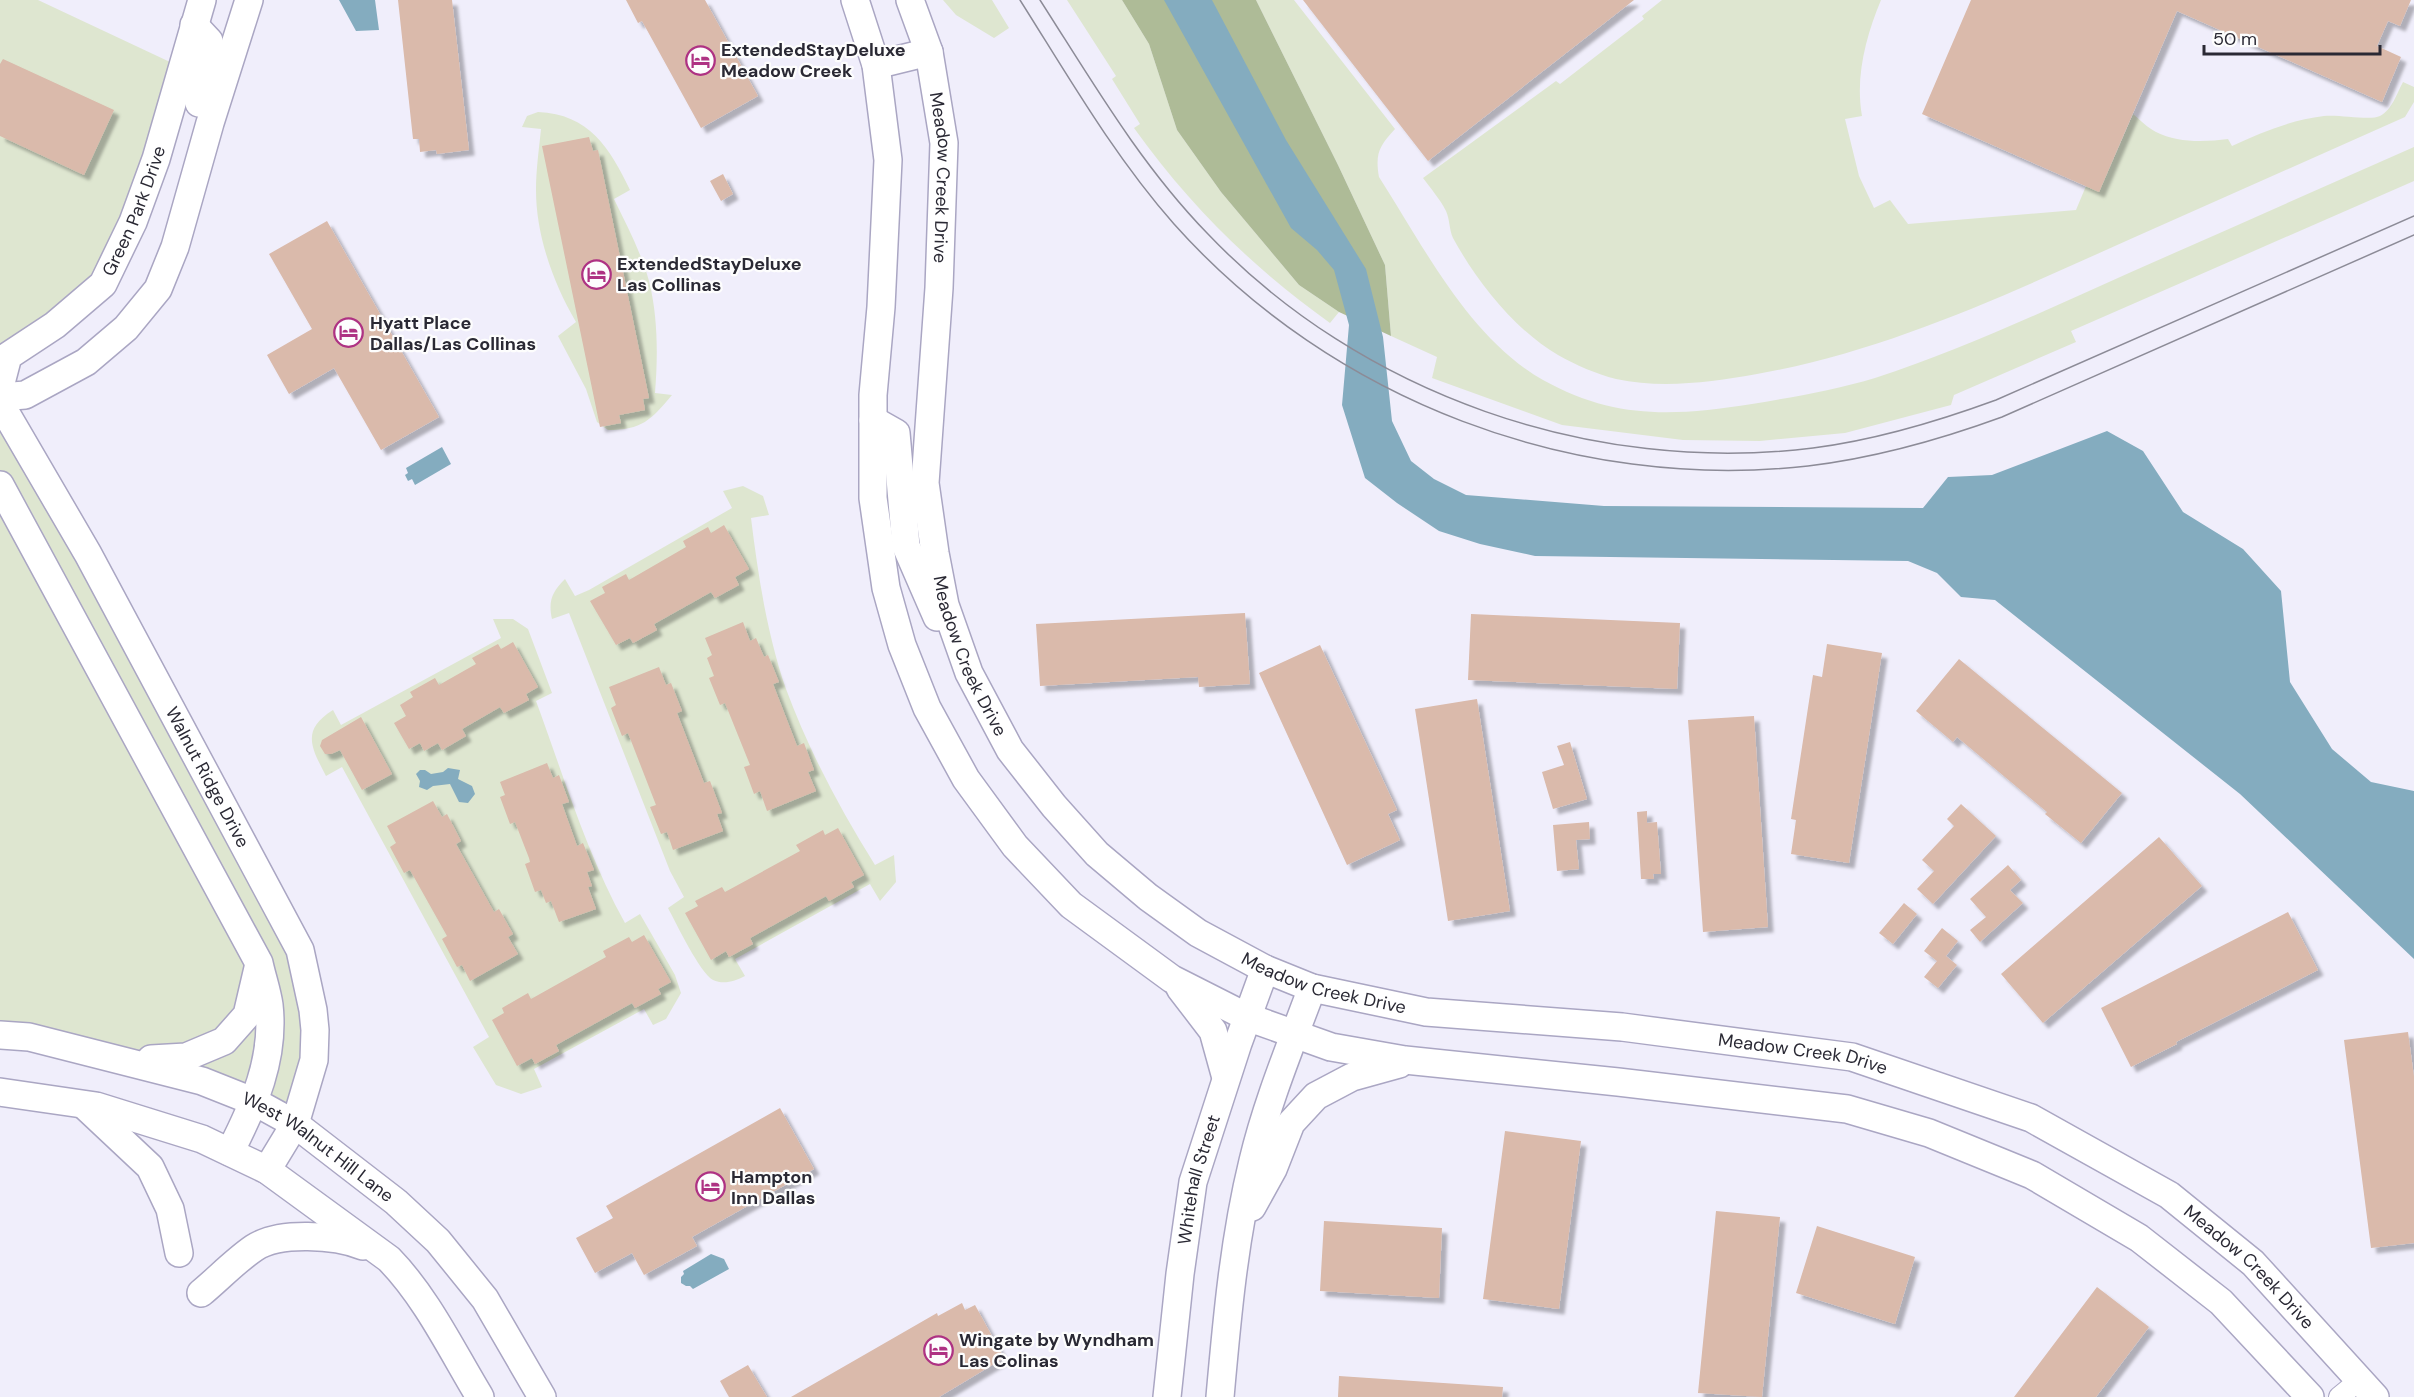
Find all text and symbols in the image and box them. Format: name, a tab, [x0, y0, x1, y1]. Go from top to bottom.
scale bar	[2204, 18, 2380, 56]
text: 50 m	[2213, 27, 2257, 51]
place label: ExtendedStayDeluxe Meadow Creek	[721, 38, 906, 83]
hotel icon: ExtendedStayDeluxe Meadow Creek	[684, 44, 716, 76]
street label: Meadow Creek Drive	[924, 90, 956, 264]
street label: Green Park Drive	[97, 143, 171, 280]
place label: ExtendedStayDeluxe Las Collinas	[617, 252, 802, 297]
hotel icon: ExtendedStayDeluxe Las Collinas	[580, 258, 612, 290]
place label: Hyatt Place Dallas/Las Collinas	[370, 311, 536, 356]
hotel icon: Hyatt Place Dallas/Las Collinas	[333, 317, 365, 349]
street label: Meadow Creek Drive	[928, 574, 1012, 740]
street label: Walnut Ridge Drive	[160, 703, 255, 852]
street label: Meadow Creek Drive	[1237, 947, 1408, 1019]
street label: Meadow Creek Drive	[1717, 1028, 1891, 1080]
street label: West Walnut Hill Lane	[239, 1086, 398, 1208]
street label: Whitehall Street	[1172, 1112, 1226, 1246]
place label: Hampton Inn Dallas	[731, 1165, 815, 1210]
hotel icon: Hampton Inn Dallas	[694, 1171, 726, 1203]
street label: Meadow Creek Drive	[2179, 1200, 2320, 1334]
place label: Wingate by Wyndham Las Colinas	[959, 1328, 1154, 1373]
hotel icon: Wingate by Wyndham Las Colinas	[922, 1334, 954, 1366]

